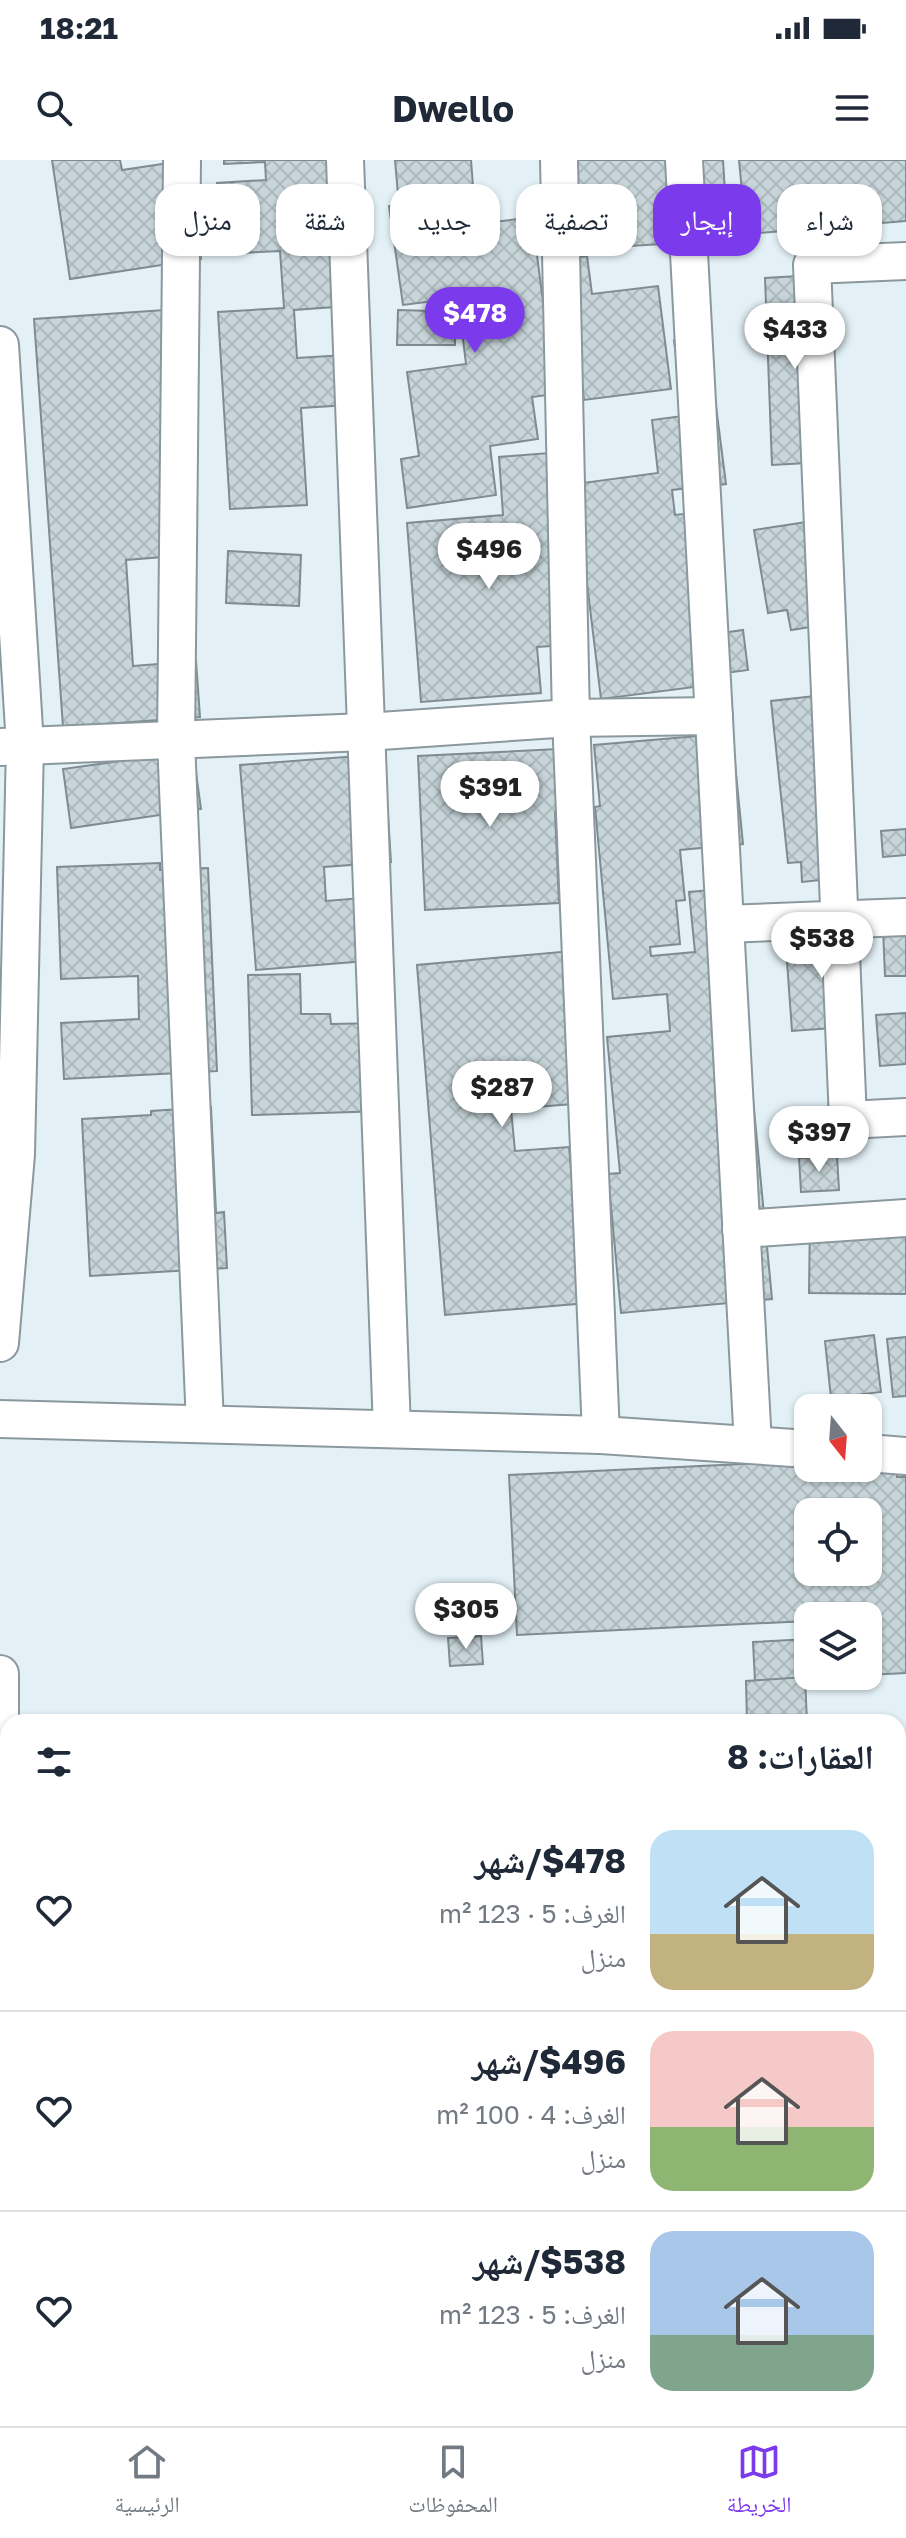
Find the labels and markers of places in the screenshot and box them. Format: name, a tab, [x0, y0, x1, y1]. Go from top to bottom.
pin: $478	[428, 287, 522, 355]
pin: $433	[748, 303, 842, 371]
pin: $496	[442, 523, 536, 591]
pin: $391	[443, 761, 537, 829]
pin: $538	[775, 912, 869, 980]
pin: $287	[455, 1061, 549, 1129]
pin: $397	[772, 1106, 866, 1174]
pin: $305	[419, 1583, 513, 1651]

